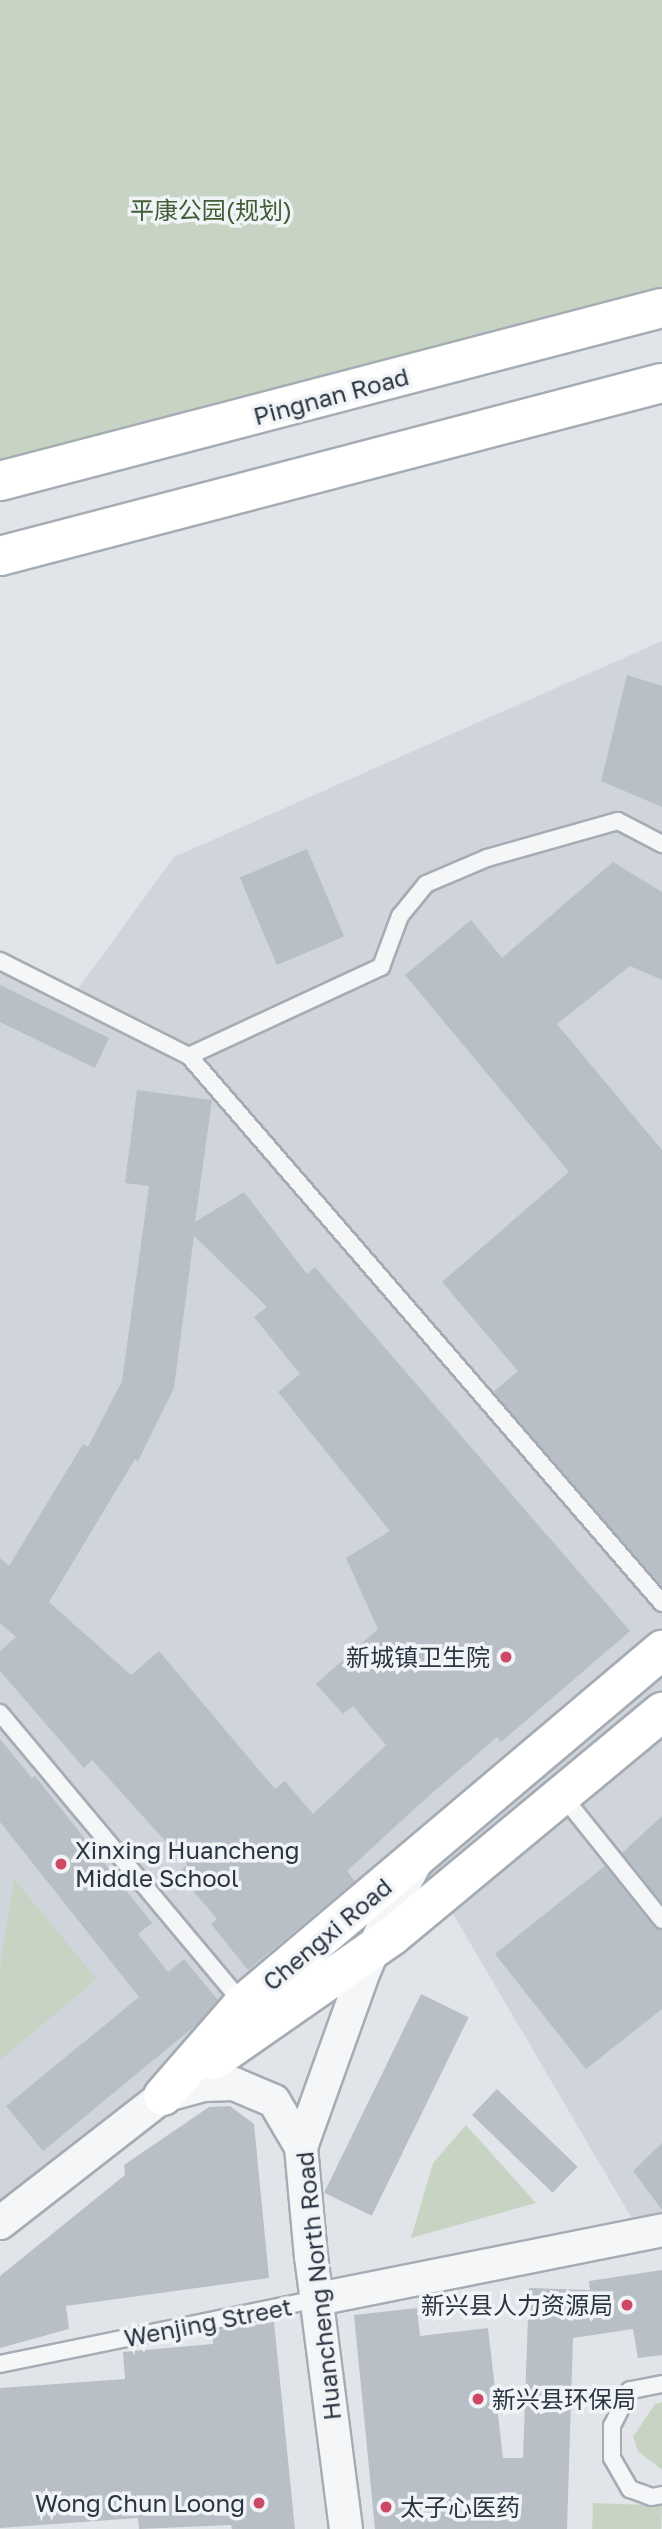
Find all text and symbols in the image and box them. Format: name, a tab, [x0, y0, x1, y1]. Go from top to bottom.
park label: 平康公园(规划)	[130, 196, 292, 224]
street label: Pingnan Road	[250, 361, 412, 431]
place label: 新城镇卫生院	[346, 1643, 490, 1671]
marker: 新城镇卫生院	[496, 1647, 516, 1667]
place label: Xinxing Huancheng Middle School	[75, 1836, 300, 1892]
marker: Xinxing Huancheng Middle School	[53, 1856, 69, 1872]
street label: Chengxi Road	[257, 1872, 397, 1996]
street label: Huancheng North Road	[290, 2150, 346, 2422]
place label: 新兴县人力资源局	[421, 2291, 613, 2319]
street label: Wenjing Street	[122, 2292, 294, 2352]
marker: 新兴县人力资源局	[619, 2297, 635, 2313]
place label: 新兴县环保局	[492, 2385, 636, 2413]
marker: 新兴县环保局	[470, 2391, 486, 2407]
place label: Wong Chun Loong	[35, 2489, 245, 2517]
place label: 太子心医药	[400, 2493, 520, 2521]
marker: Wong Chun Loong	[251, 2495, 267, 2511]
marker: 太子心医药	[378, 2499, 394, 2515]

